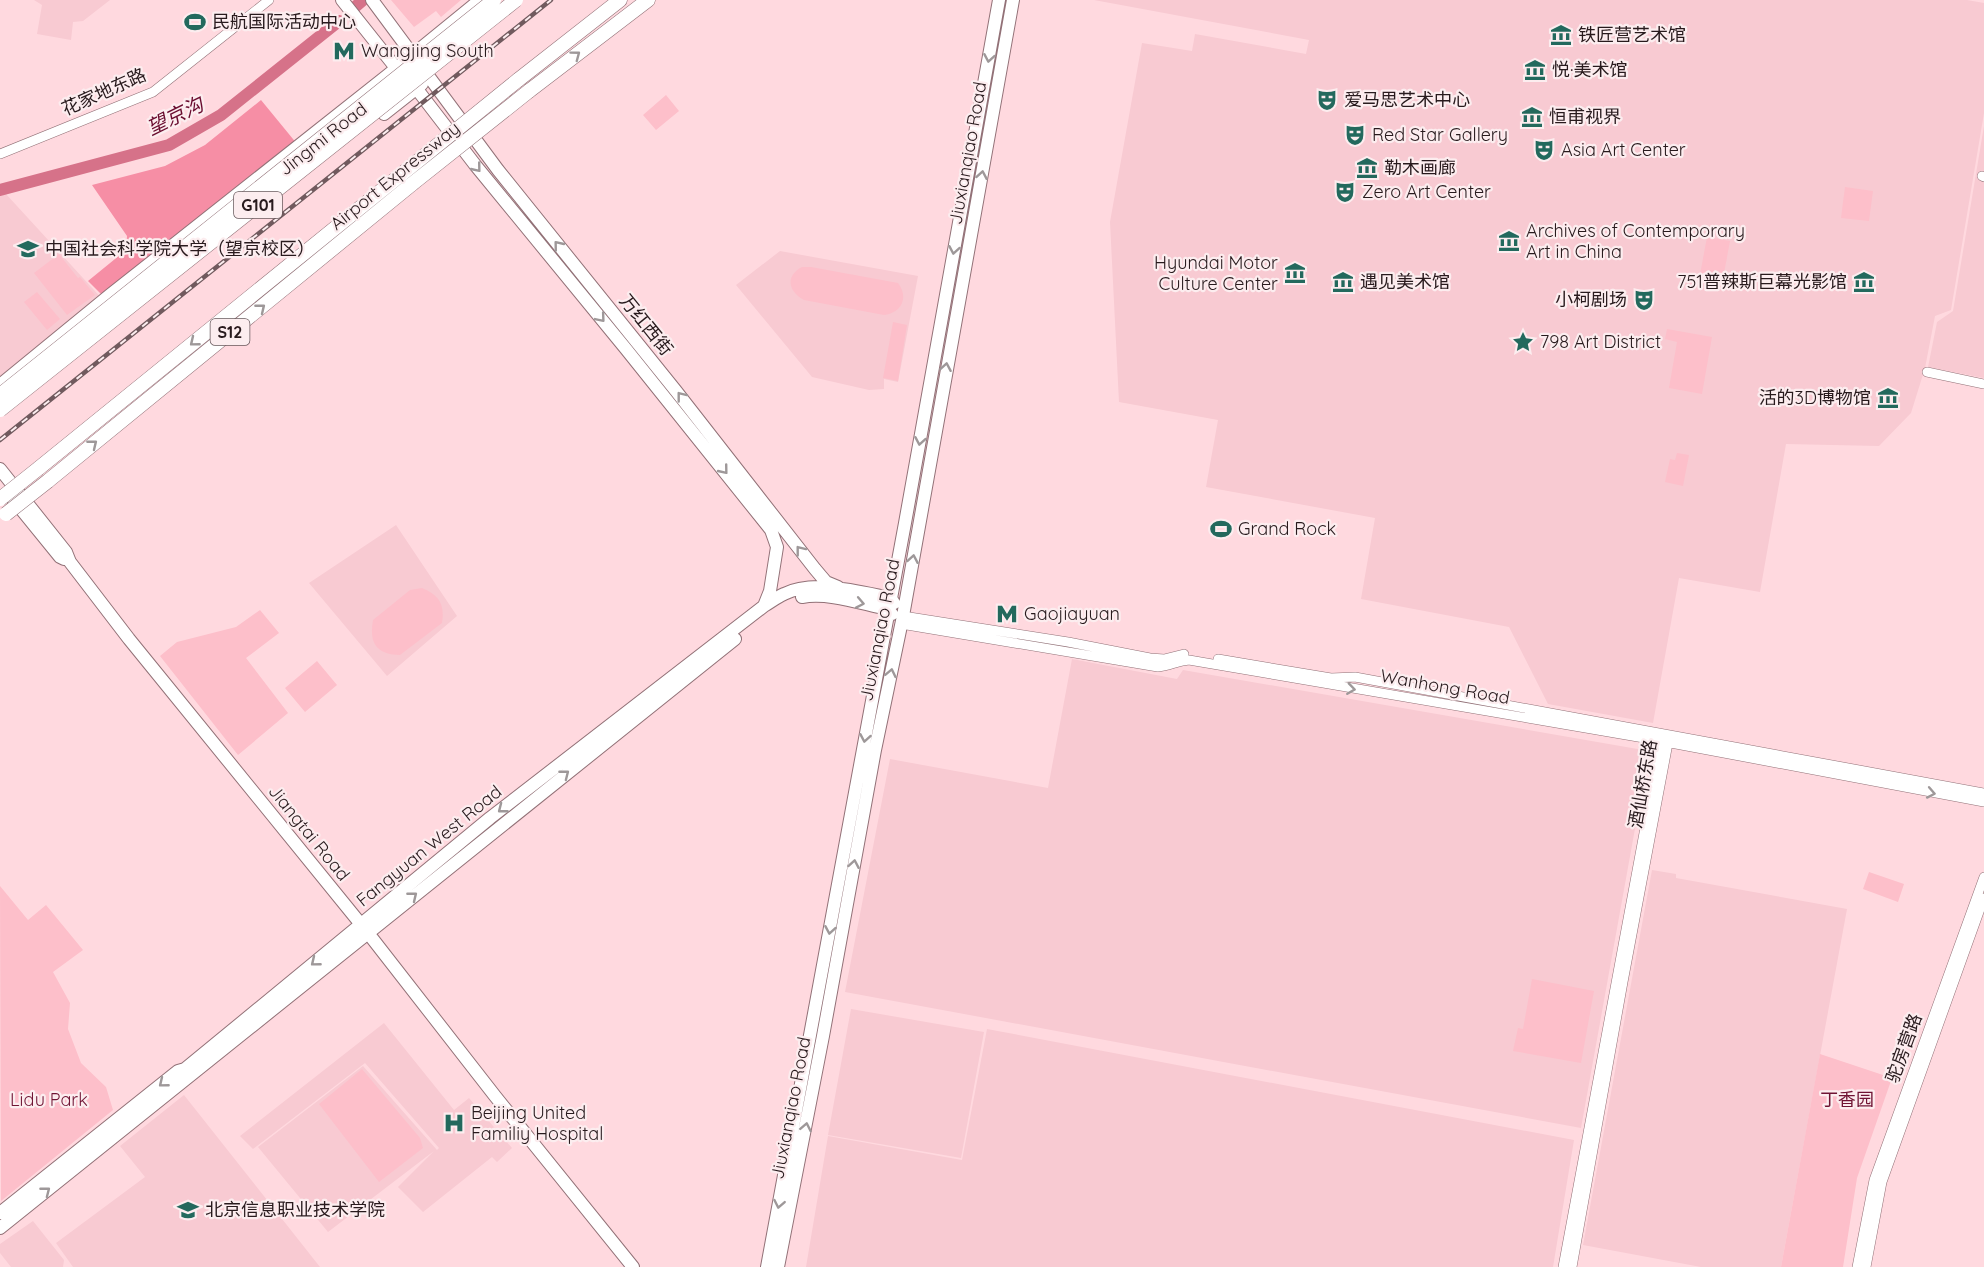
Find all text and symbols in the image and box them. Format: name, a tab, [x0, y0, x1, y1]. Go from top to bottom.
sports icon: 民航国际活动中心	[183, 10, 207, 34]
place label: 民航国际活动中心	[212, 10, 356, 33]
museum icon: 铁匠营艺术馆	[1549, 23, 1573, 47]
place label: 铁匠营艺术馆	[1578, 23, 1686, 46]
metro station icon: Wangjing South	[332, 39, 356, 63]
place label: Wangjing South	[361, 39, 494, 62]
one-way arrow	[569, 52, 580, 63]
one-way arrow	[983, 53, 995, 62]
museum icon: 悦·美术馆	[1523, 58, 1547, 82]
place label: 悦·美术馆	[1552, 58, 1628, 81]
street label: 花家地东路	[58, 63, 150, 120]
street label: Jiuxianqiao Road	[944, 80, 991, 226]
theatre icon: 爱马思艺术中心	[1315, 88, 1339, 112]
place label: 爱马思艺术中心	[1344, 88, 1470, 111]
water label: 望京沟	[142, 90, 209, 140]
street label: Jingmi Road	[274, 97, 371, 180]
museum icon: 恒甫视界	[1520, 105, 1544, 129]
place label: 恒甫视界	[1549, 105, 1621, 128]
street label: Airport Expressway	[325, 116, 464, 235]
theatre icon: Red Star Gallery	[1343, 123, 1367, 147]
place label: Red Star Gallery	[1372, 123, 1508, 146]
theatre icon: Asia Art Center	[1532, 138, 1556, 162]
place label: Asia Art Center	[1561, 138, 1686, 161]
museum icon: 勒木画廊	[1355, 156, 1379, 180]
place label: 勒木画廊	[1384, 156, 1456, 179]
one-way arrow	[470, 161, 481, 172]
one-way arrow	[975, 170, 988, 180]
theatre icon: Zero Art Center	[1333, 180, 1357, 204]
place label: Zero Art Center	[1362, 180, 1491, 203]
road number: G101	[234, 192, 282, 218]
place label: Archives of Contemporary Art in China	[1526, 219, 1745, 263]
museum icon: Archives of Contemporary Art in China	[1497, 229, 1521, 253]
school or university icon: 中国社会科学院大学（望京校区）	[16, 237, 40, 261]
place label: 中国社会科学院大学（望京校区）	[45, 237, 315, 260]
one-way arrow	[554, 240, 565, 251]
one-way arrow	[948, 244, 961, 254]
place label: Hyundai Motor Culture Center	[1154, 251, 1278, 295]
museum icon: Hyundai Motor Culture Center	[1283, 261, 1307, 285]
museum icon: 遇见美术馆	[1331, 270, 1355, 294]
place label: 遇见美术馆	[1360, 270, 1450, 293]
place label: 751普辣斯巨幕光影馆	[1677, 270, 1847, 293]
museum icon: 751普辣斯巨幕光影馆	[1852, 270, 1876, 294]
place label: 小柯剧场	[1555, 288, 1627, 311]
theatre icon: 小柯剧场	[1632, 288, 1656, 312]
street label: 万红西街	[615, 289, 678, 360]
one-way arrow	[254, 304, 265, 315]
one-way arrow	[594, 311, 605, 322]
road number: S12	[210, 319, 250, 345]
place icon: 798 Art District	[1511, 330, 1535, 354]
place label: 798 Art District	[1540, 330, 1661, 353]
one-way arrow	[190, 335, 201, 346]
one-way arrow	[939, 362, 952, 372]
place label: 活的3D博物馆	[1759, 386, 1871, 409]
museum icon: 活的3D博物馆	[1876, 386, 1900, 410]
one-way arrow	[677, 392, 688, 403]
one-way arrow	[914, 436, 927, 446]
one-way arrow	[86, 440, 97, 451]
one-way arrow	[716, 463, 727, 474]
sports icon: Grand Rock	[1209, 517, 1233, 541]
place label: Grand Rock	[1238, 517, 1336, 540]
one-way arrow	[796, 546, 807, 557]
one-way arrow	[906, 554, 919, 564]
street label: Jiuxianqiao Road	[854, 557, 905, 703]
one-way arrow	[855, 596, 865, 609]
metro station icon: Gaojiayuan	[995, 602, 1019, 626]
place label: Gaojiayuan	[1024, 602, 1120, 625]
street label: Wanhong Road	[1379, 664, 1512, 709]
one-way arrow	[884, 668, 897, 678]
one-way arrow	[1346, 682, 1356, 694]
one-way arrow	[859, 733, 872, 743]
street label: 酒仙桥东路	[1623, 738, 1662, 830]
one-way arrow	[558, 771, 569, 782]
street label: Jiangtai Road	[264, 780, 355, 885]
street label: Fangyuan West Road	[351, 780, 506, 911]
one-way arrow	[1927, 786, 1936, 798]
one-way arrow	[498, 802, 509, 813]
one-way arrow	[847, 860, 860, 870]
one-way arrow	[406, 893, 417, 904]
one-way arrow	[824, 925, 837, 935]
one-way arrow	[311, 955, 322, 966]
street label: 驼房营路	[1880, 1010, 1927, 1086]
street label: Jiuxianqiao Road	[765, 1035, 816, 1181]
one-way arrow	[159, 1076, 170, 1087]
park label: Lidu Park	[10, 1088, 88, 1111]
park label: 丁香园	[1820, 1088, 1874, 1111]
place label: Beijing United Familiy Hospital	[471, 1101, 603, 1145]
hospital icon: Beijing United Familiy Hospital	[442, 1111, 466, 1135]
one-way arrow	[798, 1122, 811, 1132]
one-way arrow	[39, 1188, 50, 1199]
school or university icon: 北京信息职业技术学院	[176, 1198, 200, 1222]
place label: 北京信息职业技术学院	[205, 1198, 385, 1221]
one-way arrow	[773, 1199, 786, 1209]

